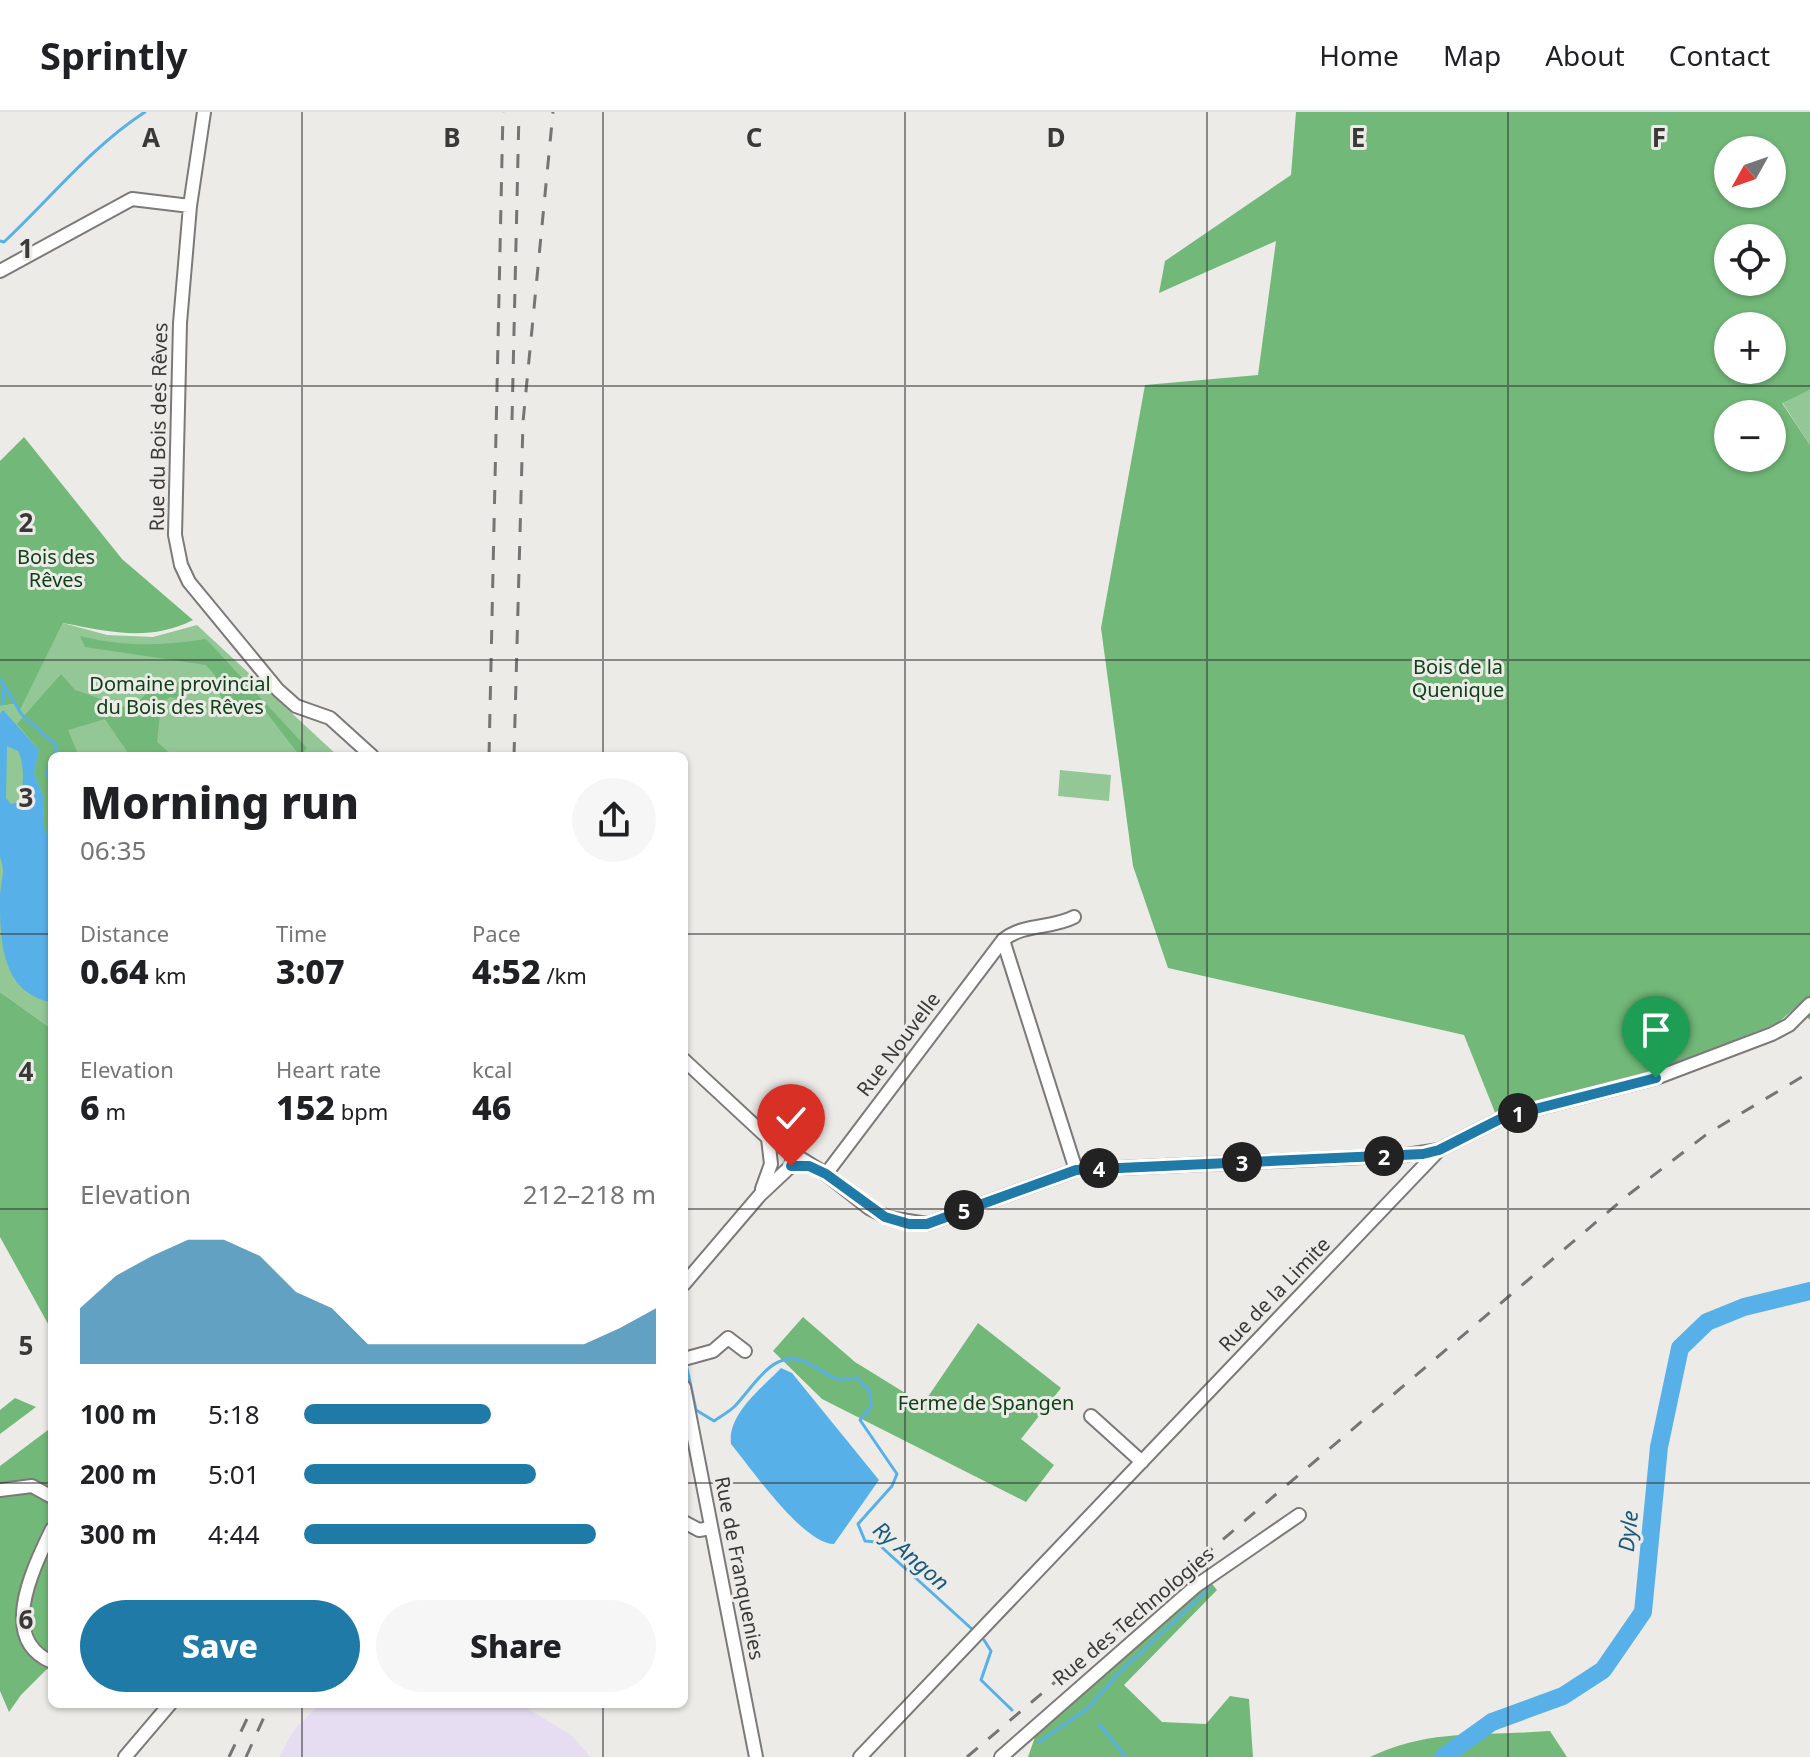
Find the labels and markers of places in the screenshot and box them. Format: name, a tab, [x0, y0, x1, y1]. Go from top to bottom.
pin	[1622, 996, 1690, 1078]
pin	[757, 1084, 825, 1166]
pin: 1	[1498, 1093, 1538, 1133]
pin: 2	[1364, 1136, 1404, 1176]
pin: 3	[1222, 1142, 1262, 1182]
pin: 4	[1079, 1148, 1119, 1188]
pin: 5	[944, 1190, 984, 1230]

